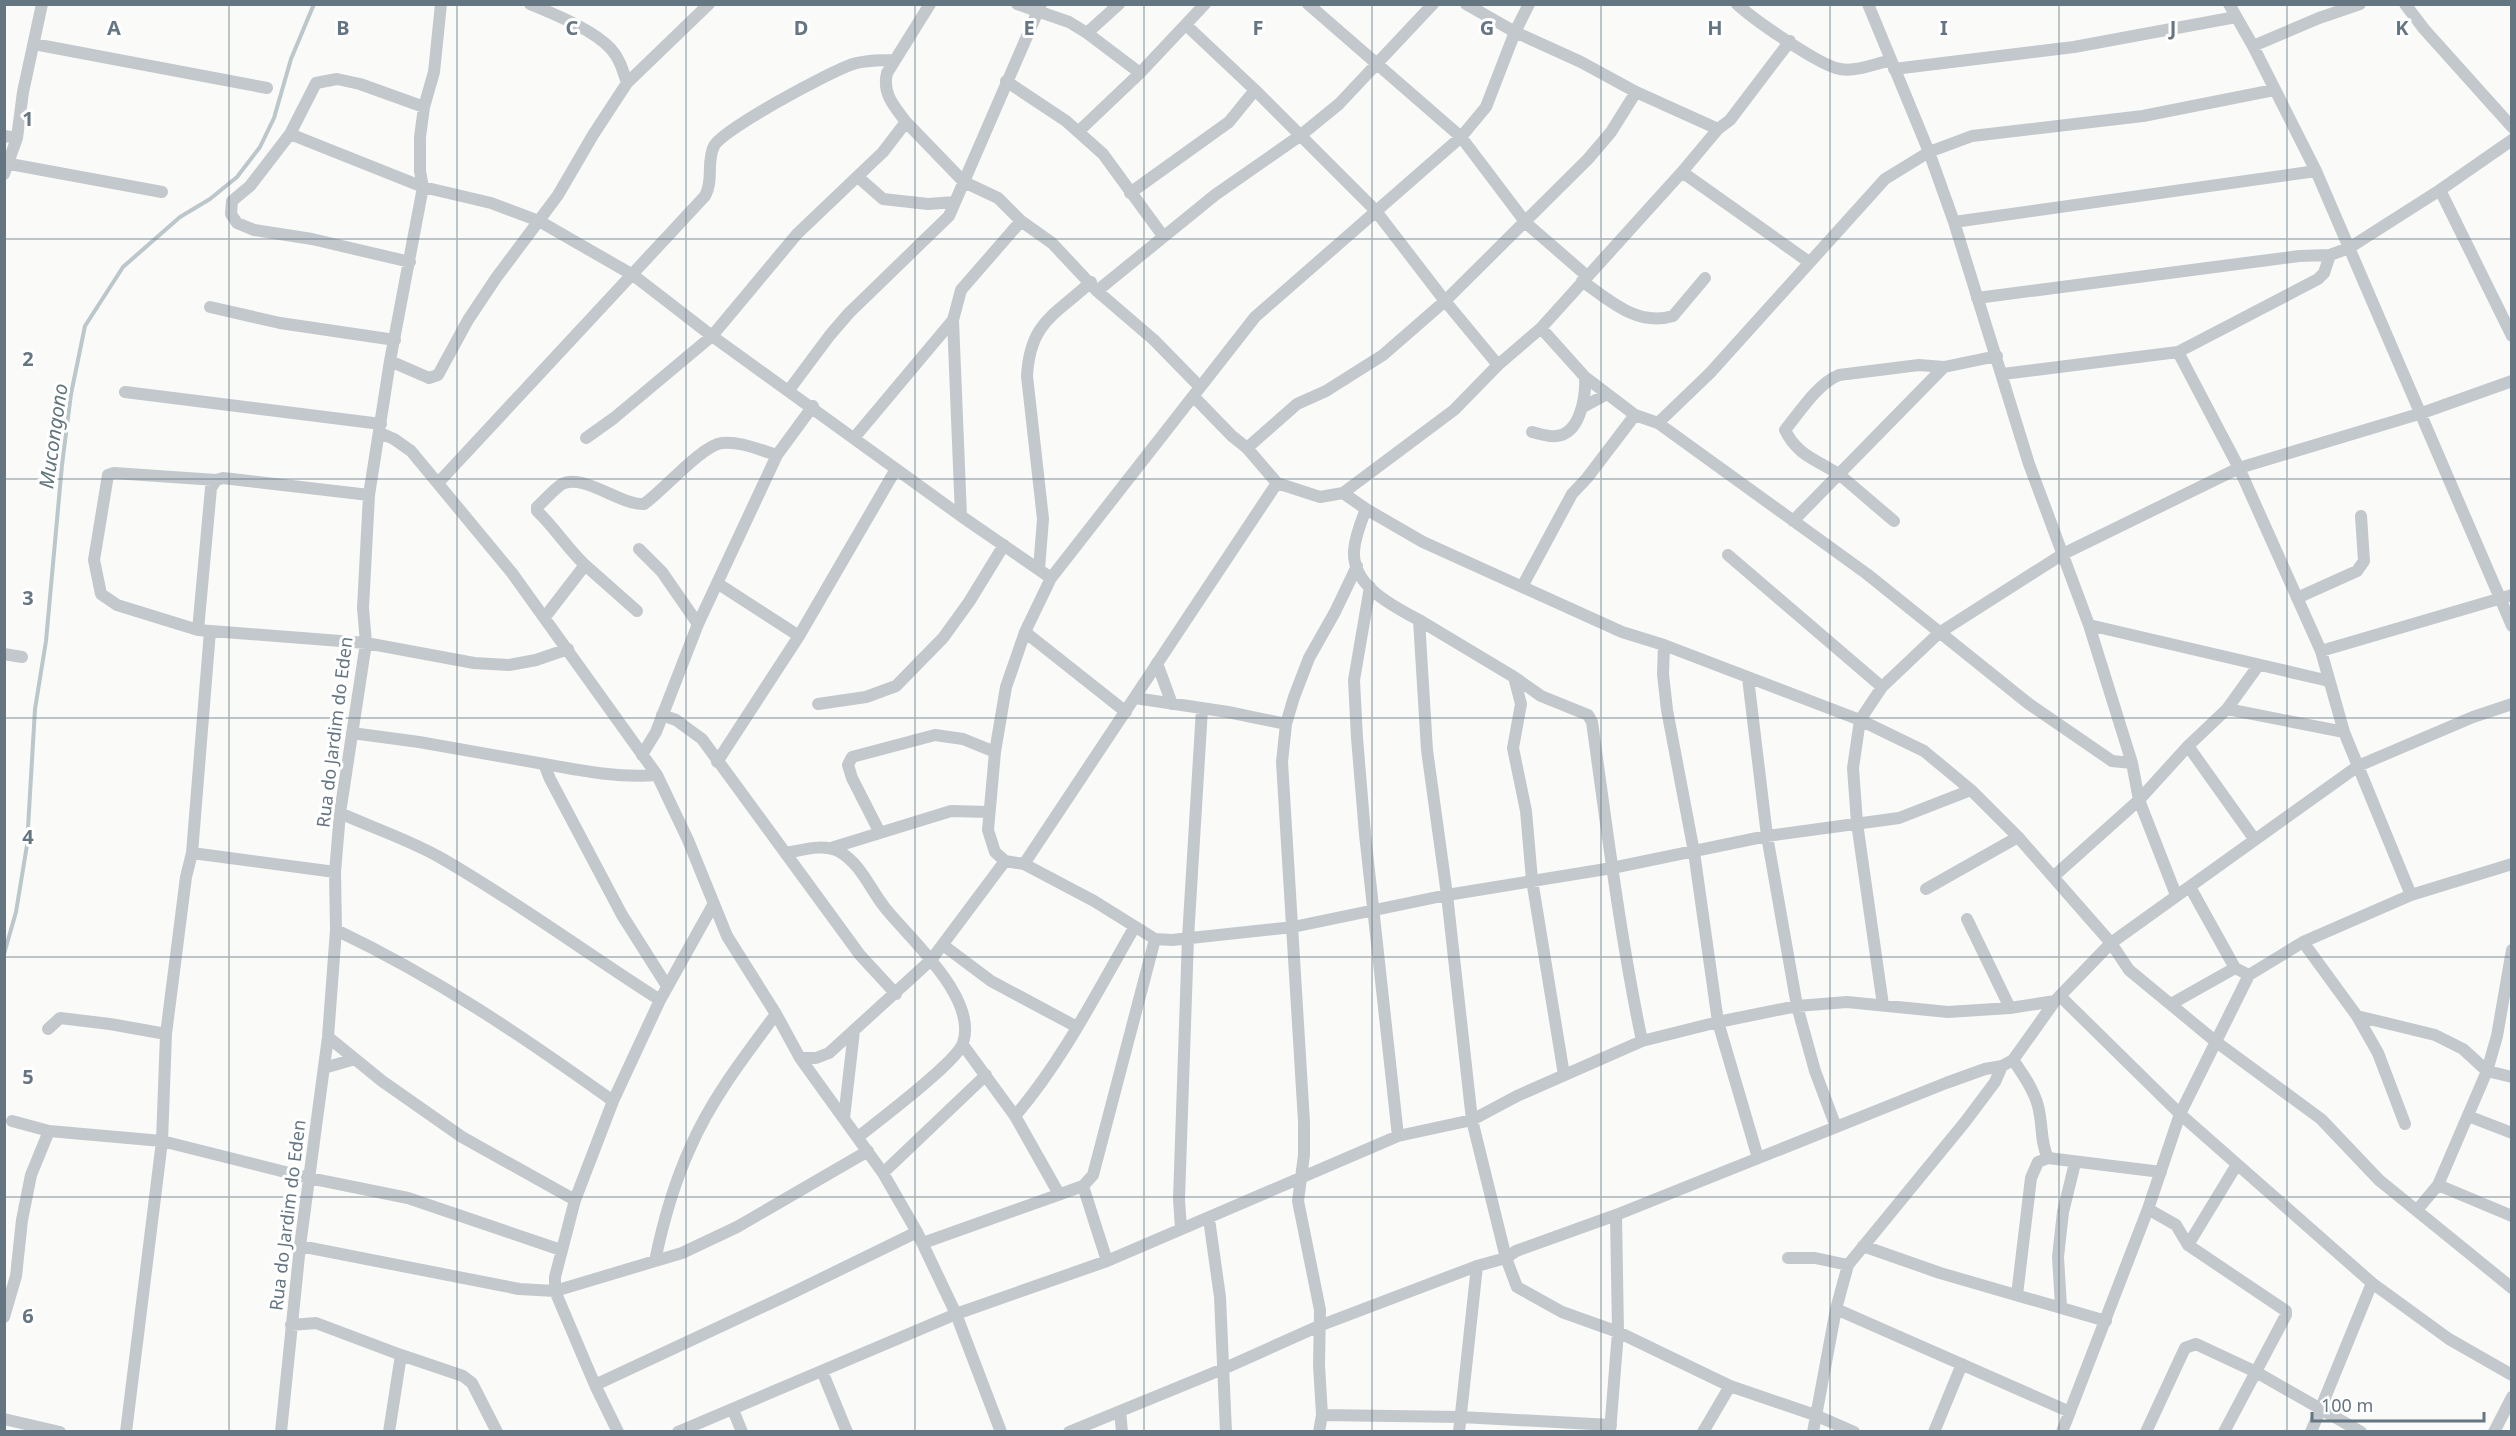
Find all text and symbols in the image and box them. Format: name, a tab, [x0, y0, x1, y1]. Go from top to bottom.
text: A	[107, 14, 121, 41]
text: B	[336, 14, 350, 41]
text: C	[566, 14, 579, 41]
text: D	[794, 14, 808, 41]
text: E	[1023, 14, 1035, 41]
text: F	[1253, 14, 1263, 41]
text: G	[1480, 14, 1494, 41]
text: H	[1707, 14, 1723, 41]
text: I	[1940, 14, 1948, 41]
text: J	[2168, 14, 2176, 41]
text: K	[2395, 14, 2409, 41]
text: 1	[22, 105, 34, 132]
text: 2	[22, 345, 34, 372]
water label: Mucongono	[32, 382, 74, 490]
text: 3	[22, 584, 34, 611]
street label: Rua do Jardim do Eden	[310, 635, 358, 829]
text: 4	[22, 823, 34, 850]
text: 5	[22, 1063, 34, 1090]
street label: Rua do Jardim do Eden	[263, 1118, 311, 1312]
text: 6	[22, 1302, 34, 1329]
scale bar	[2312, 1385, 2484, 1423]
text: 100 m	[2321, 1393, 2373, 1417]

